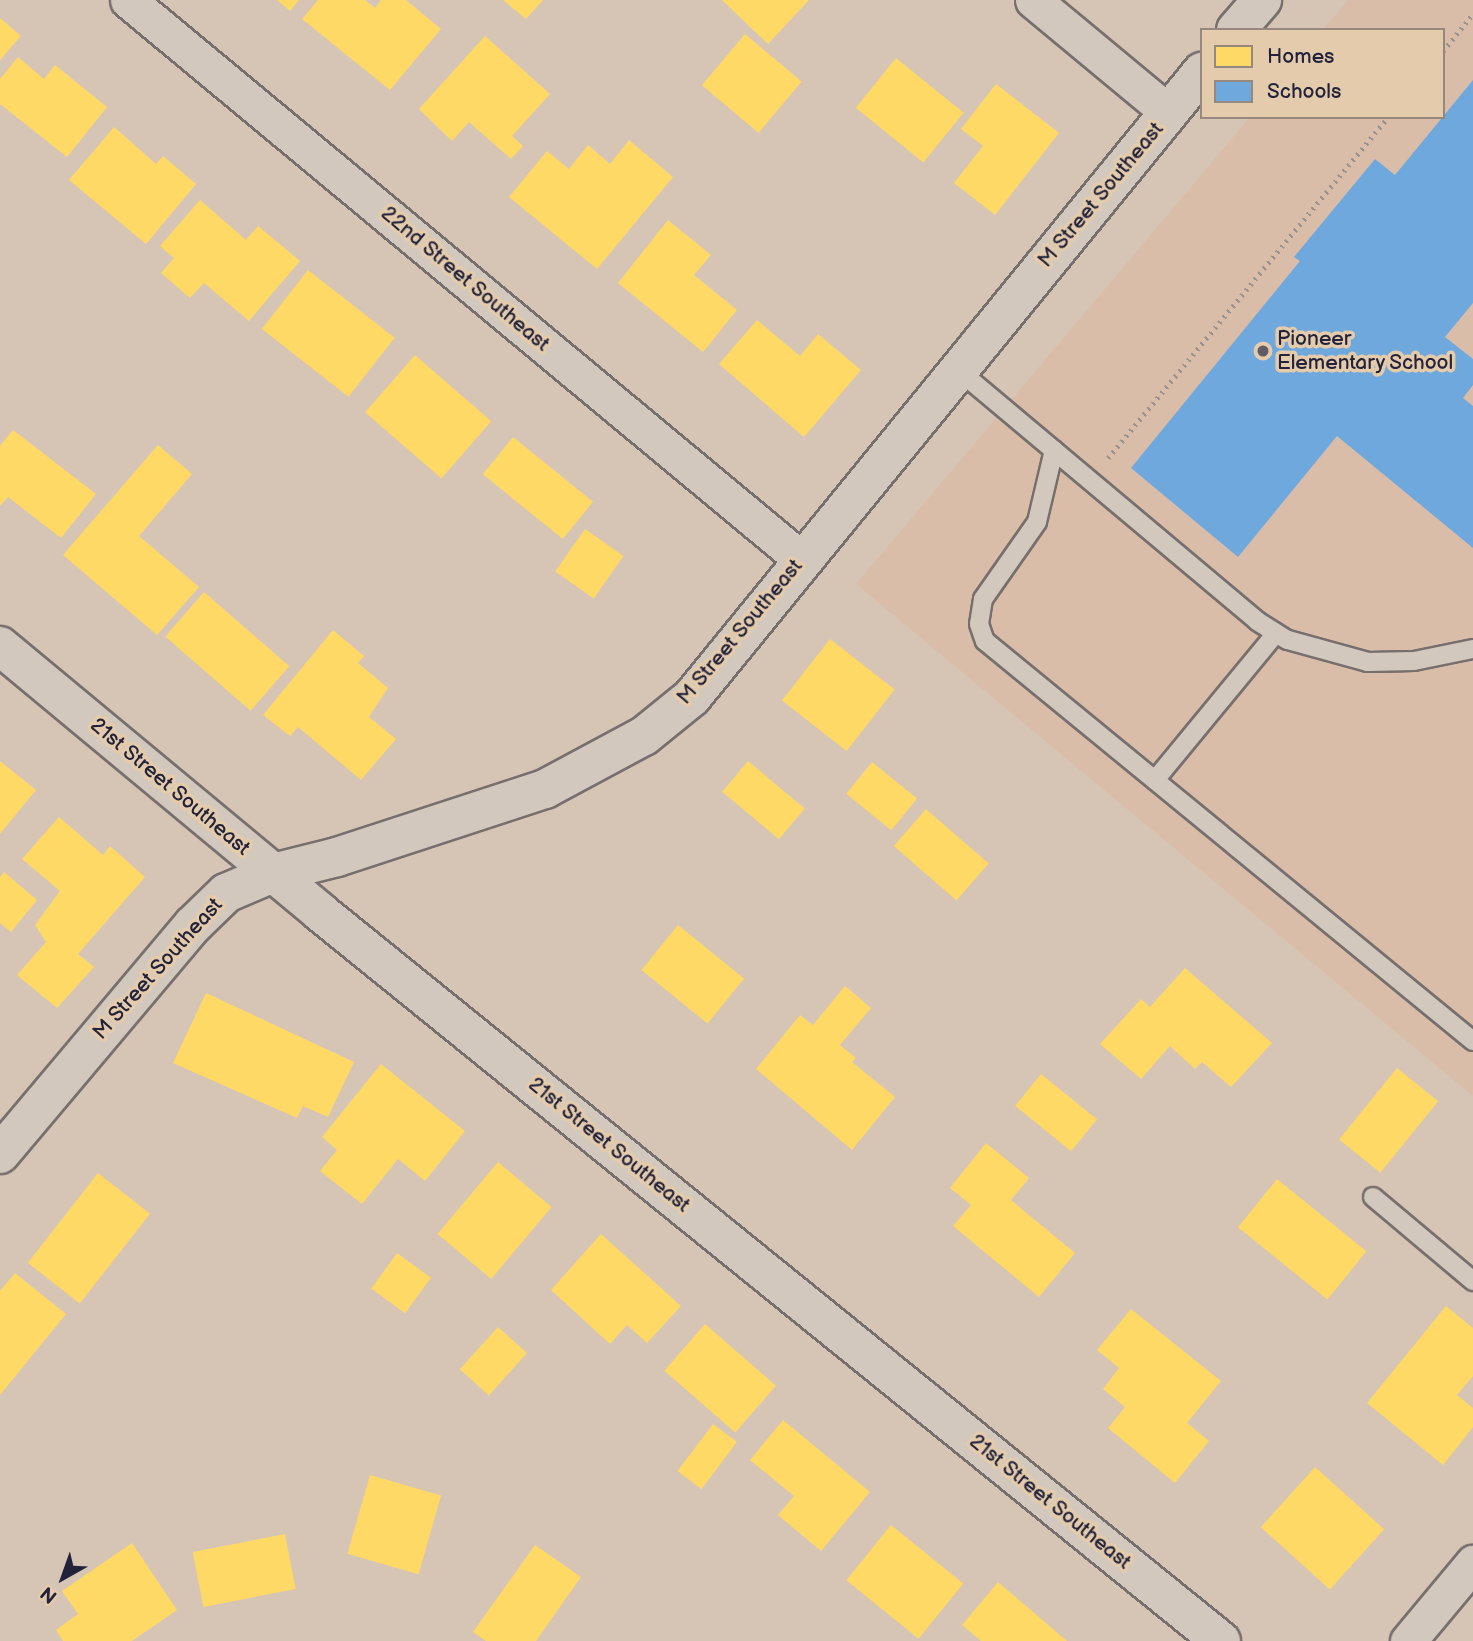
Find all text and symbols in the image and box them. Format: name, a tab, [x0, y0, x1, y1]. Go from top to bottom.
legend	[1200, 28, 1445, 119]
text: Homes	[1267, 44, 1335, 69]
text: Schools	[1267, 79, 1341, 104]
street label: M Street Southeast	[1033, 117, 1169, 273]
street label: 22nd Street Southeast	[375, 201, 555, 357]
place label: Pioneer Elementary School	[1277, 326, 1455, 376]
marker: Pioneer Elementary School	[1255, 343, 1271, 359]
street label: M Street Southeast	[672, 554, 808, 710]
street label: 21st Street Southeast	[85, 713, 255, 861]
street label: M Street Southeast	[88, 893, 228, 1045]
street label: 21st Street Southeast	[523, 1072, 695, 1218]
street label: 21st Street Southeast	[964, 1429, 1136, 1575]
north arrow	[28, 1543, 98, 1613]
text: N	[36, 1581, 62, 1608]

